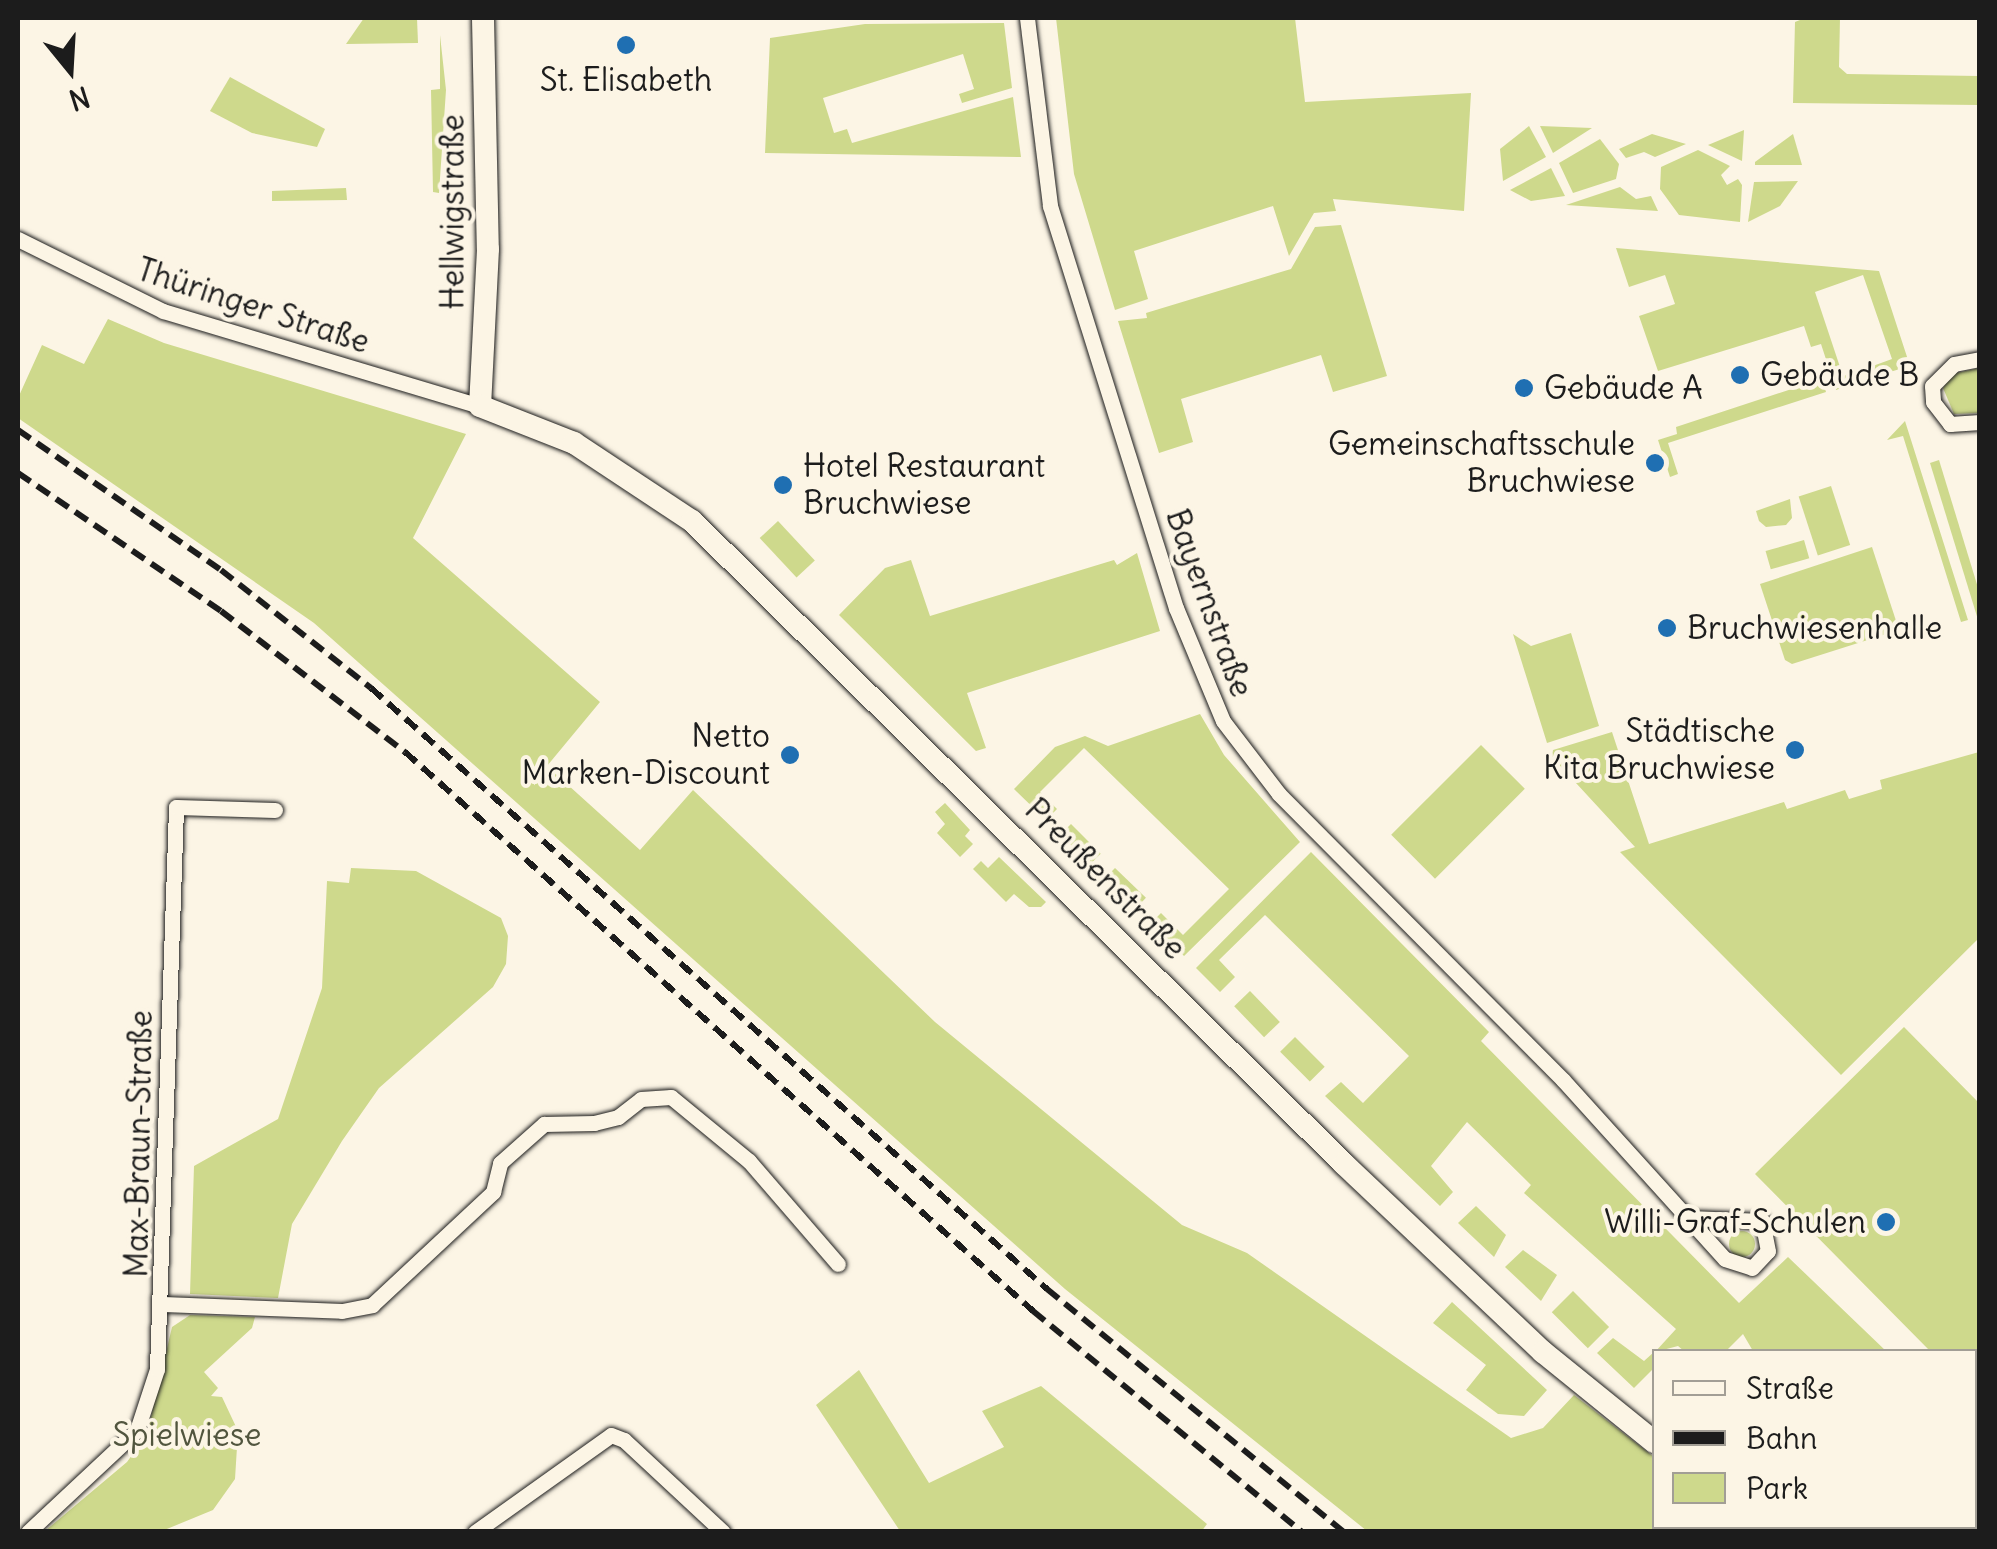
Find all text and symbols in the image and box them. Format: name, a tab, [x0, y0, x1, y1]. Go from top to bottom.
north arrow	[20, 20, 120, 120]
marker: St. Elisabeth	[615, 34, 637, 56]
place label: St. Elisabeth	[540, 61, 712, 99]
text: N	[65, 78, 94, 119]
street label: Hellwigstraße	[434, 114, 472, 310]
street label: Thüringer Straße	[132, 250, 374, 362]
place label: Gebäude B	[1760, 356, 1919, 394]
marker: Gebäude B	[1729, 364, 1751, 386]
place label: Gebäude A	[1544, 369, 1703, 407]
marker: Gebäude A	[1513, 377, 1535, 399]
place label: Gemeinschaftsschule Bruchwiese	[1328, 426, 1635, 501]
place label: Hotel Restaurant Bruchwiese	[803, 448, 1045, 523]
marker: Gemeinschaftsschule Bruchwiese	[1644, 452, 1666, 474]
marker: Hotel Restaurant Bruchwiese	[772, 474, 794, 496]
street label: Bayernstraße	[1157, 504, 1261, 702]
place label: Bruchwiesenhalle	[1687, 609, 1942, 647]
marker: Bruchwiesenhalle	[1656, 617, 1678, 639]
place label: Städtische Kita Bruchwiese	[1543, 713, 1775, 788]
place label: Netto Marken-Discount	[522, 718, 770, 793]
marker: Städtische Kita Bruchwiese	[1784, 739, 1806, 761]
marker: Netto Marken-Discount	[779, 744, 801, 766]
street label: Preußenstraße	[1017, 791, 1193, 967]
street label: Max-Braun-Straße	[117, 1010, 161, 1278]
place label: Willi-Graf-Schulen	[1604, 1203, 1866, 1241]
marker: Willi-Graf-Schulen	[1875, 1211, 1897, 1233]
legend	[1652, 1349, 1977, 1529]
text: Straße	[1746, 1369, 1834, 1407]
park label: Spielwiese	[113, 1416, 261, 1454]
text: Bahn	[1746, 1419, 1817, 1457]
text: Park	[1746, 1469, 1808, 1507]

